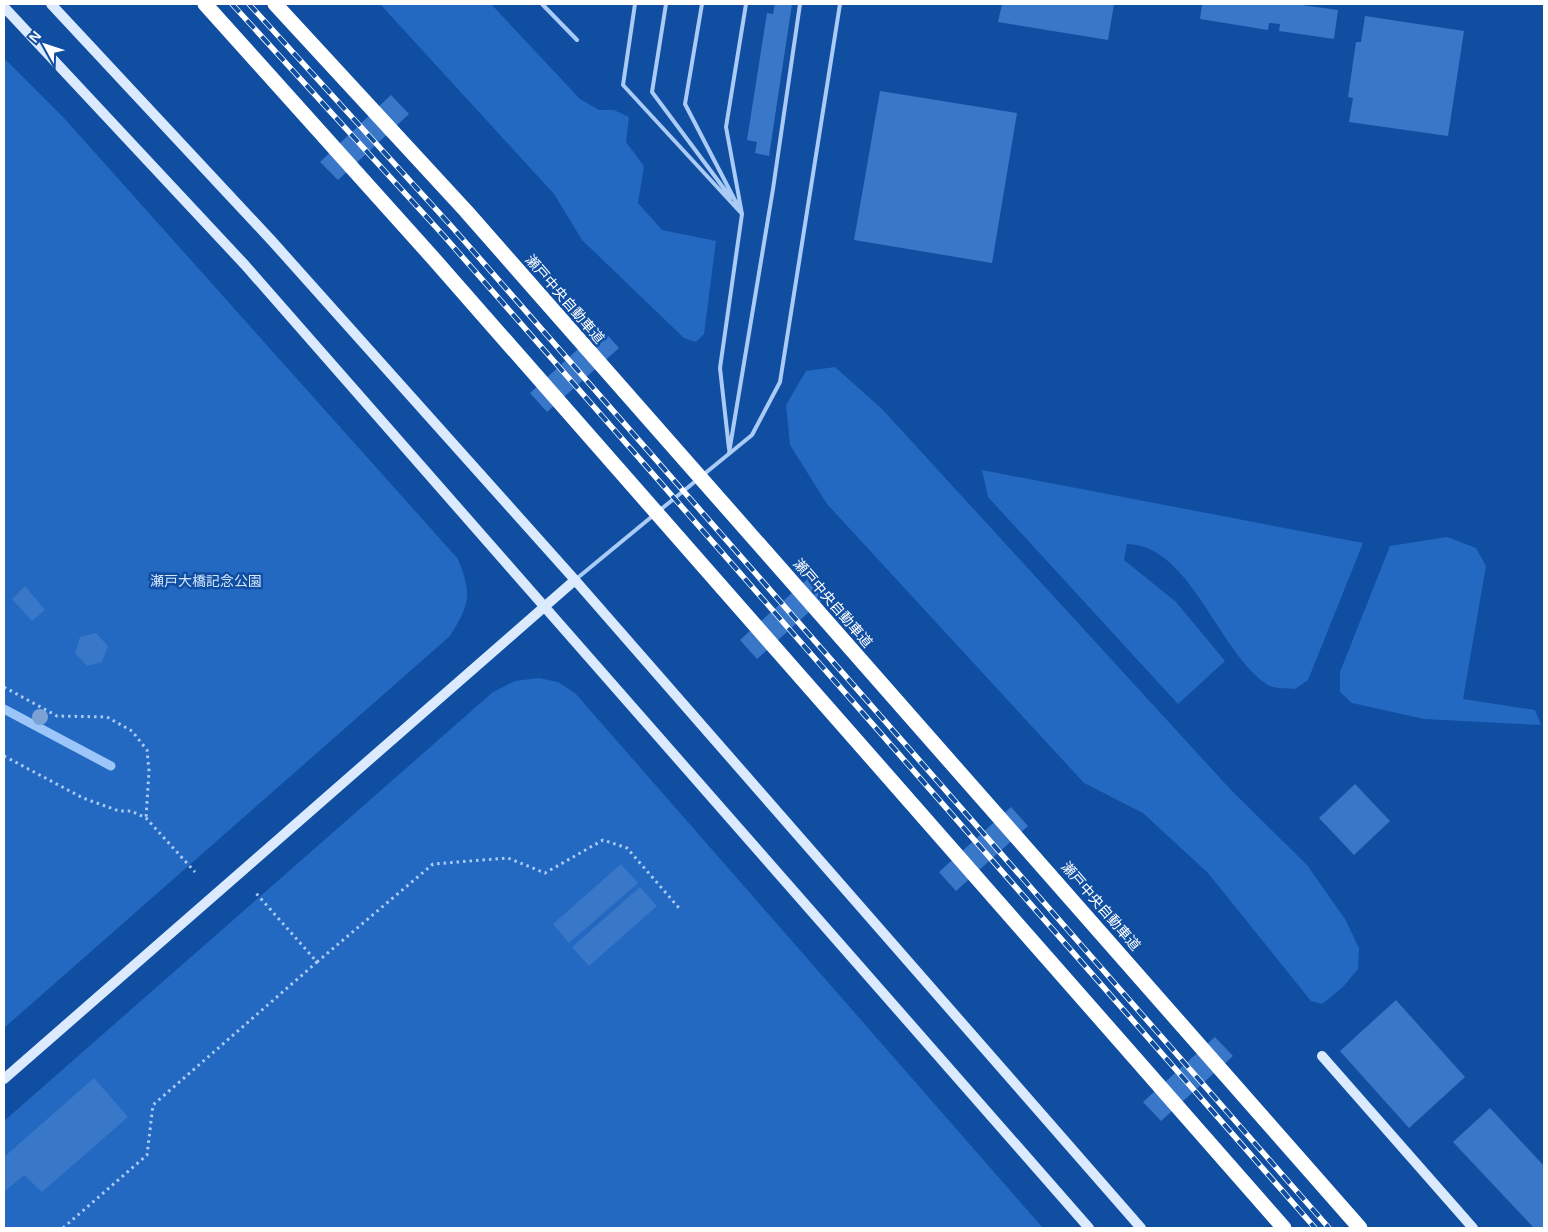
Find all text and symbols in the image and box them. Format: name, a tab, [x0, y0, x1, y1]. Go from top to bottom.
north arrow	[20, 20, 70, 70]
text: N	[26, 28, 44, 46]
street label: 瀬戸中央自動車道	[522, 251, 608, 347]
street label: 瀬戸中央自動車道	[790, 555, 876, 651]
park label: 瀬戸大橋記念公園	[150, 573, 262, 589]
street label: 瀬戸中央自動車道	[1058, 858, 1144, 954]

